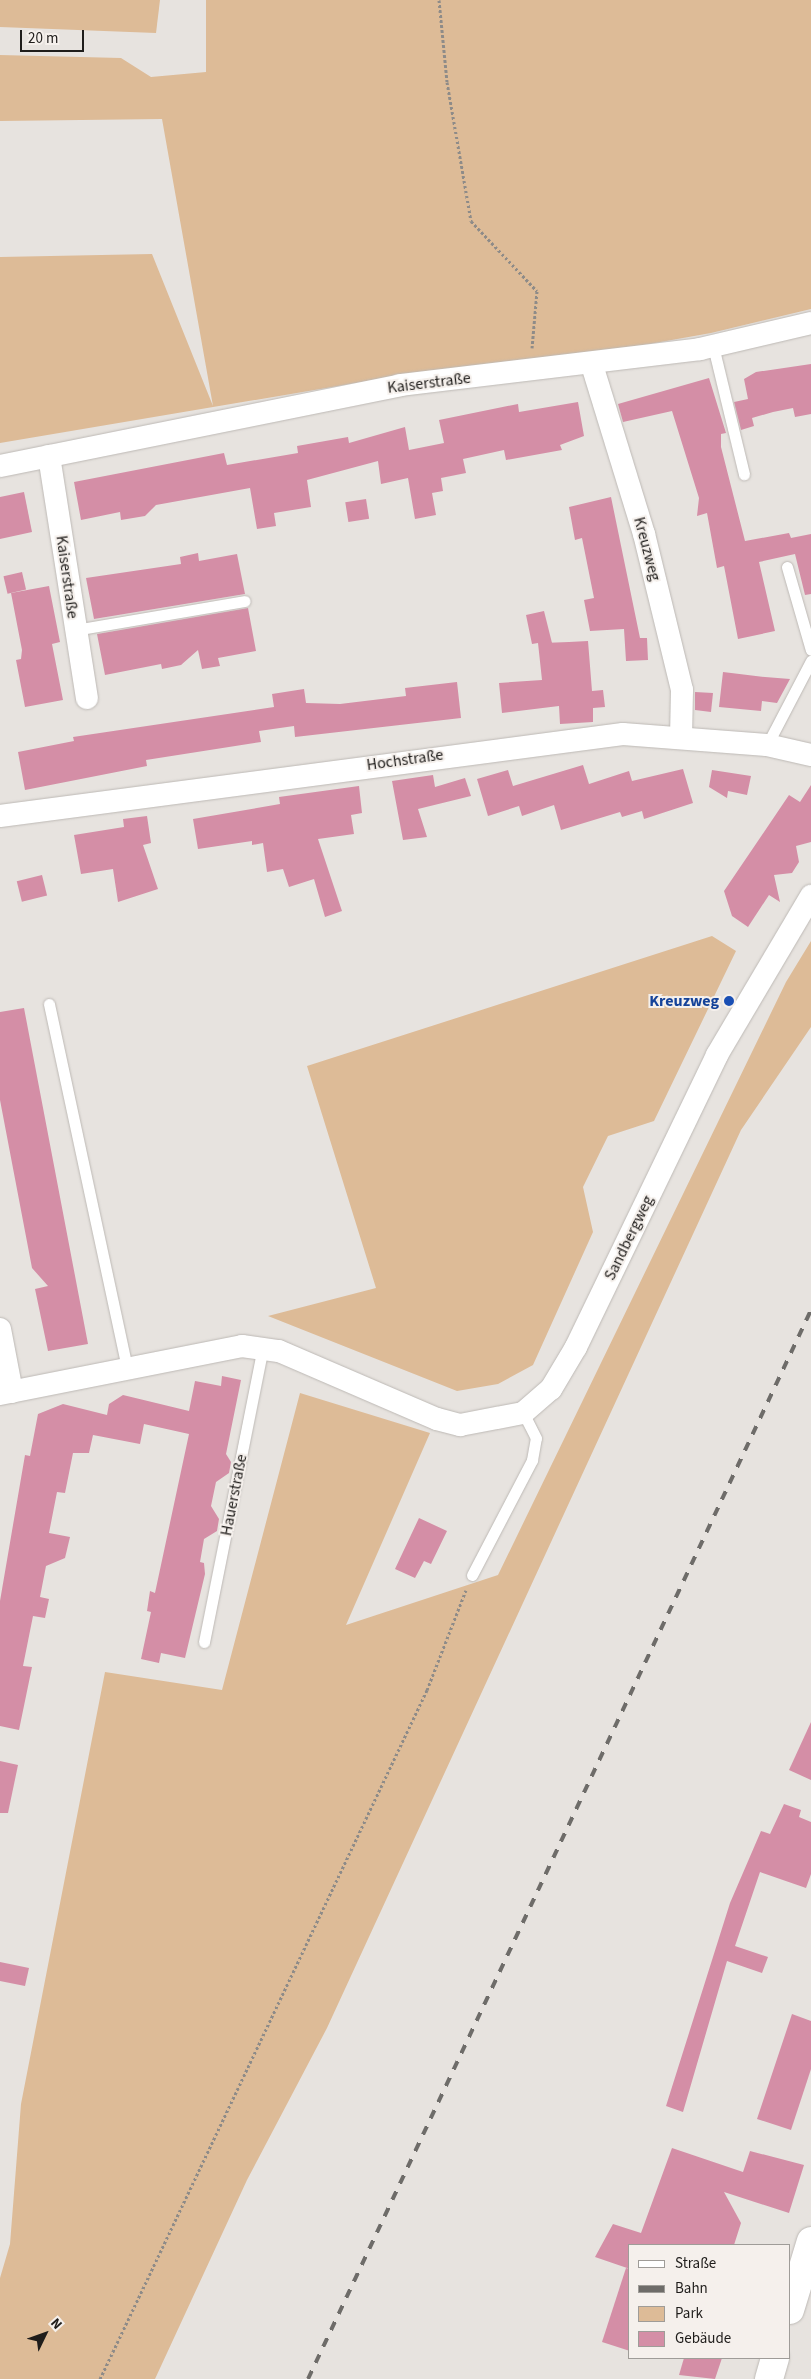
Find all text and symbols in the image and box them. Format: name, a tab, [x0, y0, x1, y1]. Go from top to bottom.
scale bar	[22, 20, 86, 52]
text: 20 m	[28, 28, 58, 49]
street label: Kaiserstraße	[386, 368, 472, 398]
street label: Kreuzweg	[629, 515, 665, 583]
street label: Kaiserstraße	[52, 534, 82, 620]
street label: Hochstraße	[365, 745, 445, 775]
place label: Kreuzweg	[649, 991, 719, 1011]
marker: Kreuzweg	[723, 995, 735, 1007]
street label: Sandbergweg	[600, 1193, 658, 1283]
street label: Hauerstraße	[217, 1453, 251, 1537]
legend	[628, 2244, 791, 2359]
text: Straße	[675, 2253, 716, 2274]
text: Bahn	[675, 2278, 708, 2299]
text: Park	[675, 2303, 703, 2324]
north arrow	[20, 2309, 70, 2359]
text: N	[46, 2314, 67, 2334]
text: Gebäude	[675, 2328, 731, 2349]

